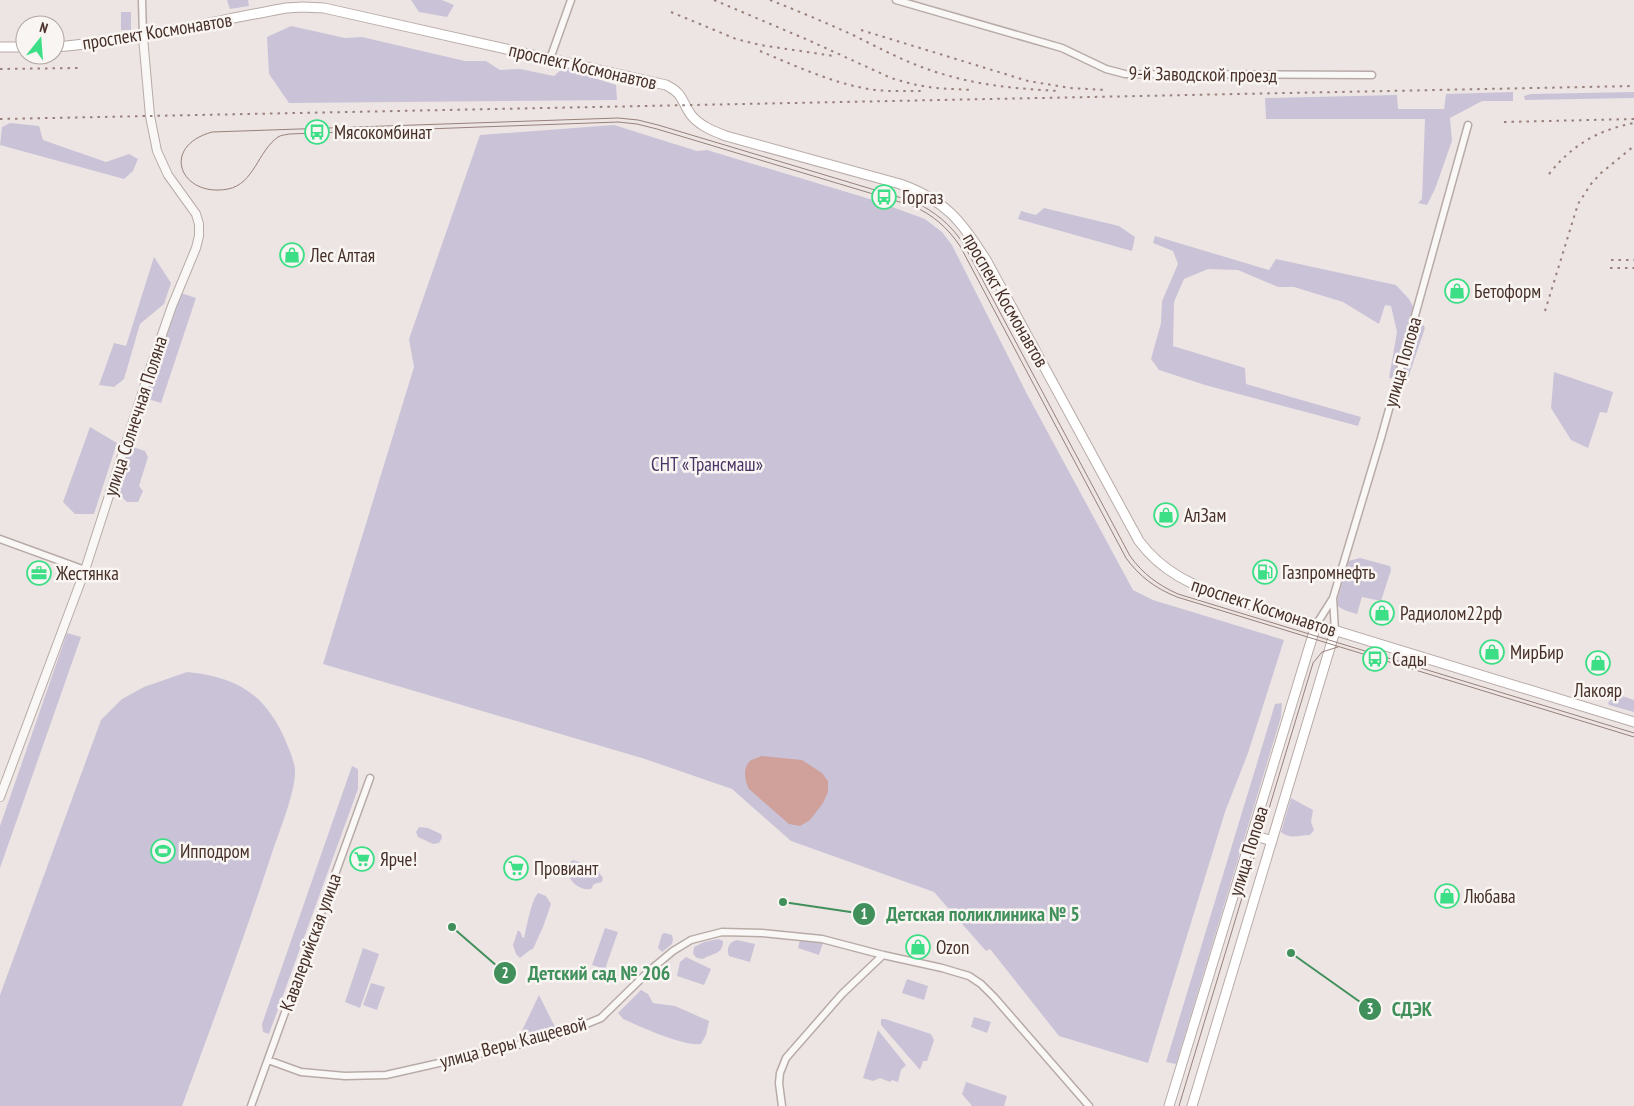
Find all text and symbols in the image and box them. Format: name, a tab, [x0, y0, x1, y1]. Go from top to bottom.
street label: проспект Космонавтов	[80, 7, 234, 55]
north arrow	[15, 15, 65, 65]
text: N	[38, 18, 50, 37]
street label: проспект Космонавтов	[507, 37, 659, 95]
street label: 9-й Заводской проезд	[1129, 61, 1278, 87]
bus stop icon: Мясокомбинат	[304, 119, 330, 145]
place label: Мясокомбинат	[334, 120, 433, 144]
bus stop icon: Горгаз	[871, 184, 897, 210]
place label: Горгаз	[902, 185, 943, 209]
street label: проспект Космонавтов	[958, 229, 1054, 371]
shop icon: Лес Алтая	[279, 242, 305, 268]
place label: Лес Алтая	[309, 243, 375, 267]
shop icon: Бетоформ	[1444, 278, 1470, 304]
place label: Бетоформ	[1474, 279, 1541, 303]
street label: улица Попова	[1378, 314, 1426, 410]
street label: улица Солнечная Поляна	[98, 333, 172, 499]
park label: СНТ «Трансмаш»	[651, 452, 763, 476]
shop icon: АлЗам	[1153, 502, 1179, 528]
place label: АлЗам	[1184, 503, 1226, 527]
fuel station icon: Газпромнефть	[1252, 559, 1278, 585]
office icon: Жестянка	[26, 560, 52, 586]
place label: Газпромнефть	[1282, 560, 1375, 584]
place label: Жестянка	[55, 561, 119, 585]
street label: проспект Космонавтов	[1188, 572, 1340, 642]
shop icon: Радиолом22рф	[1369, 600, 1395, 626]
place label: Радиолом22рф	[1400, 601, 1502, 625]
shop icon: МирБир	[1479, 639, 1505, 665]
place label: МирБир	[1510, 640, 1564, 664]
bus stop icon: Сады	[1362, 646, 1388, 672]
place label: Сады	[1392, 647, 1427, 671]
shop icon: Лакояр	[1585, 650, 1611, 676]
place label: Лакояр	[1573, 678, 1622, 702]
street label: улица Попова	[1223, 803, 1273, 899]
sports icon: Ипподром	[150, 838, 176, 864]
place label: Ипподром	[180, 839, 250, 863]
supermarket icon: Ярче!	[349, 846, 375, 872]
place label: Ярче!	[380, 847, 417, 871]
supermarket icon: Провиант	[503, 855, 529, 881]
place label: Провиант	[534, 856, 599, 880]
street label: Кавалерийская улица	[274, 870, 346, 1014]
shop icon: Любава	[1434, 883, 1460, 909]
place label: Любава	[1463, 884, 1516, 908]
callout: Детская поликлиника № 5	[851, 896, 1090, 931]
text: Детская поликлиника № 5	[886, 901, 1080, 927]
text: 1	[860, 904, 868, 923]
shop icon: Ozon	[905, 934, 931, 960]
place label: Ozon	[936, 935, 969, 959]
callout: Детский сад № 206	[493, 955, 680, 990]
text: Детский сад № 206	[528, 960, 670, 986]
text: 2	[501, 963, 509, 982]
callout: СДЭК	[1357, 991, 1443, 1026]
text: СДЭК	[1392, 996, 1433, 1022]
text: 3	[1366, 999, 1374, 1018]
street label: улица Веры Кащеевой	[437, 1011, 589, 1073]

